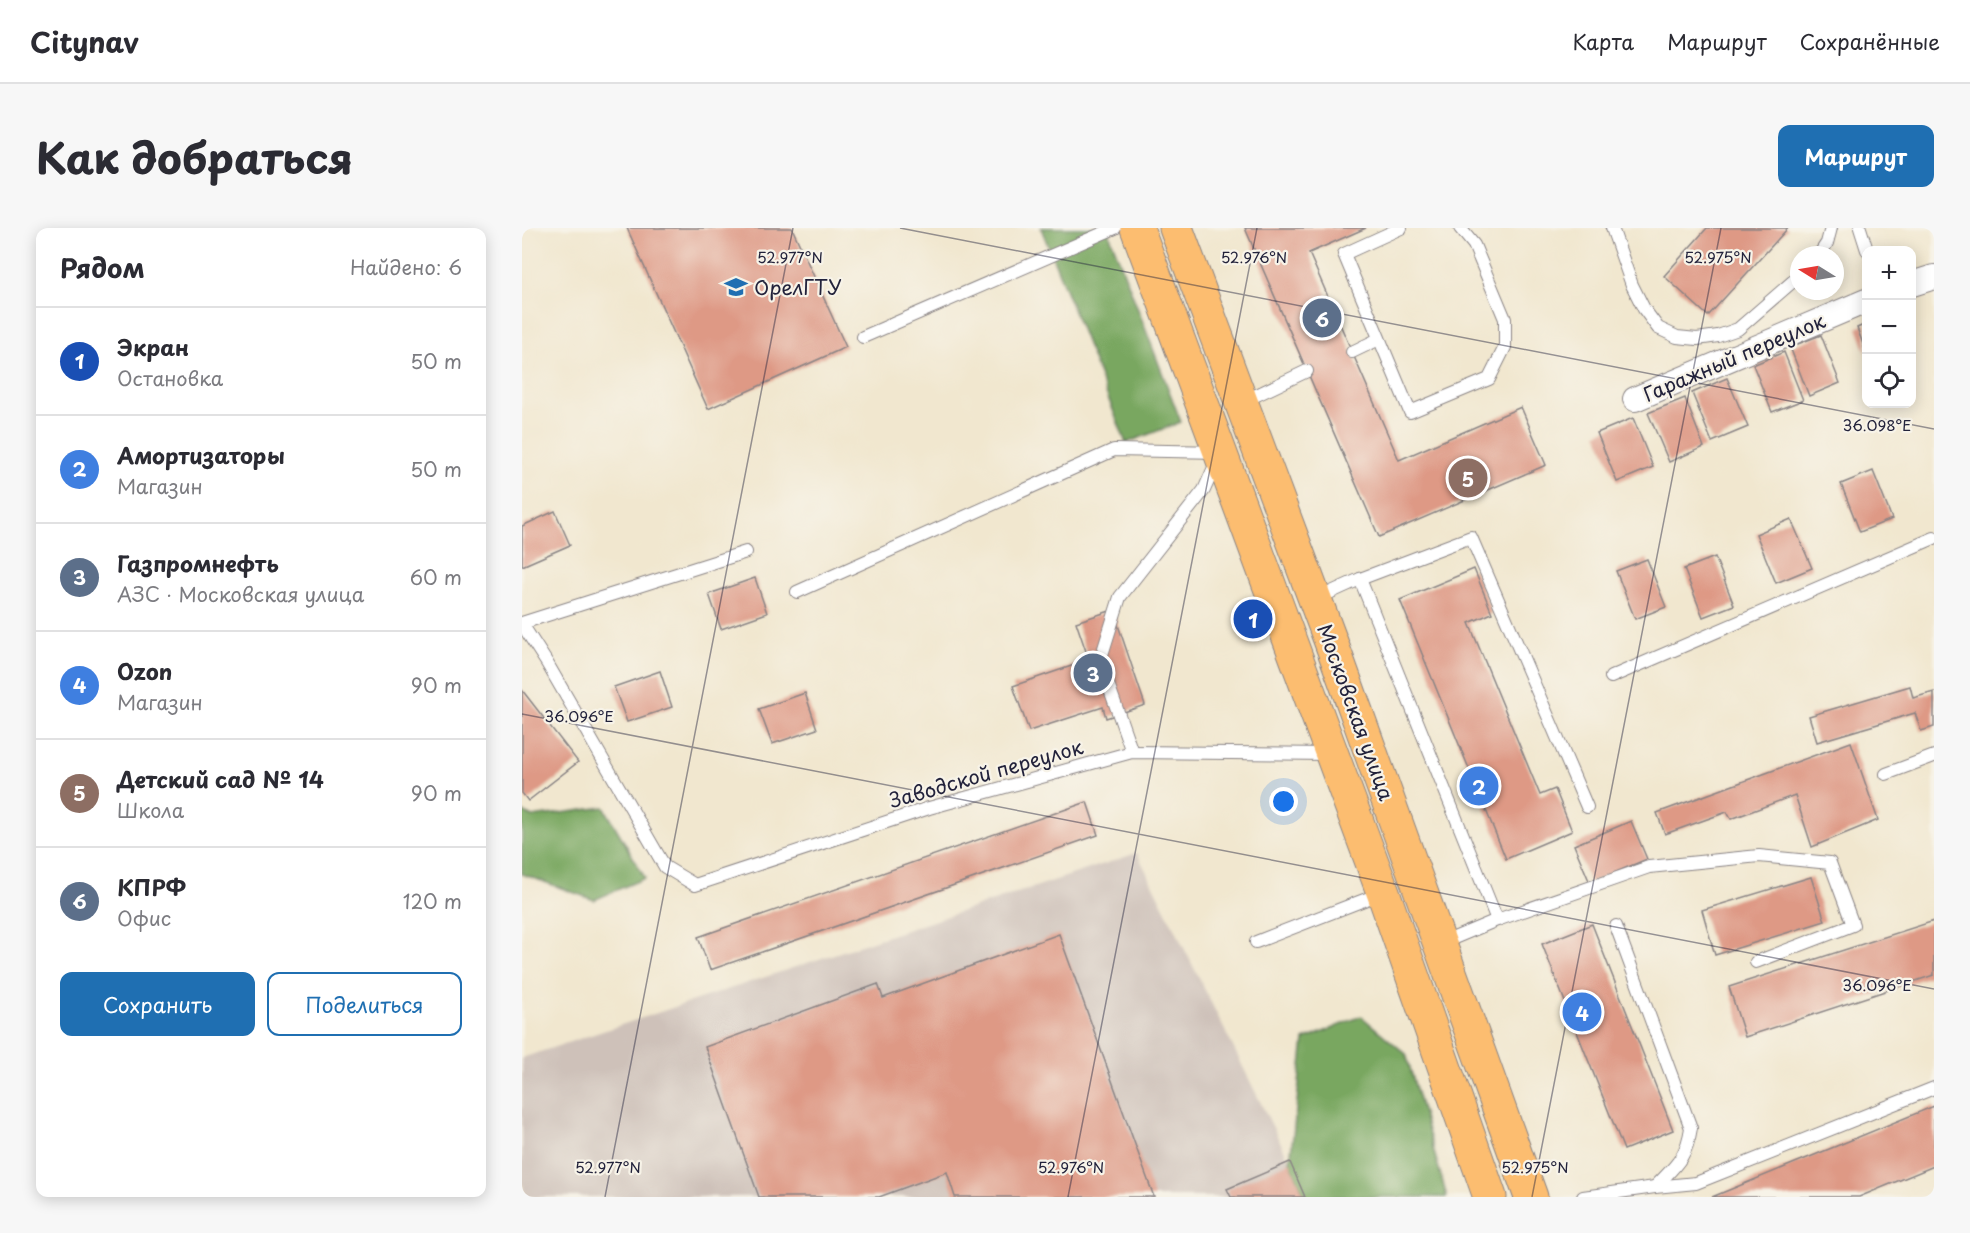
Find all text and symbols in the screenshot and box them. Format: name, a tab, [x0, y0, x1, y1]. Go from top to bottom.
text: Citynav	[30, 20, 139, 63]
text: Карта	[1573, 25, 1634, 57]
text: Маршрут	[1667, 25, 1767, 57]
text: Сохранённые	[1800, 25, 1940, 57]
text: Как добраться	[36, 125, 353, 188]
button: Маршрут	[1778, 125, 1934, 187]
text: 52.977°N	[757, 245, 823, 268]
text: 52.976°N	[1221, 245, 1287, 268]
text: 52.975°N	[1684, 245, 1752, 268]
north arrow	[1790, 246, 1844, 300]
map controls	[1862, 246, 1916, 408]
button: +	[1862, 246, 1916, 300]
text: Рядом	[60, 248, 145, 287]
text: Найдено: 6	[350, 252, 462, 282]
place label: ОрелГТУ	[754, 272, 842, 302]
school or university icon: ОрелГТУ	[723, 274, 749, 300]
pin: 6	[1302, 296, 1342, 340]
button: −	[1862, 300, 1916, 354]
street label: Гаражный переулок	[1638, 305, 1830, 409]
text: Экран	[117, 330, 189, 363]
text: 1	[75, 346, 84, 376]
text: 50 m	[410, 346, 462, 376]
button: locate	[1862, 354, 1916, 408]
text: Остановка	[117, 363, 223, 393]
text: 36.098°E	[1843, 413, 1911, 436]
text: Амортизаторы	[117, 438, 285, 471]
text: 2	[72, 454, 87, 484]
text: 50 m	[410, 454, 462, 484]
pin: 5	[1448, 456, 1488, 500]
text: Магазин	[117, 471, 203, 501]
text: Газпромнефть	[117, 546, 279, 579]
text: 3	[73, 562, 86, 592]
text: 60 m	[410, 562, 462, 592]
text: АЗС · Московская улица	[117, 579, 364, 609]
pin: 1	[1234, 596, 1272, 642]
street label: Московская улица	[1310, 620, 1402, 805]
pin: 3	[1074, 650, 1112, 696]
text: Ozon	[117, 654, 172, 687]
text: 4	[73, 670, 86, 700]
text: 90 m	[411, 670, 462, 700]
text: Магазин	[117, 687, 203, 717]
text: 36.096°E	[544, 704, 614, 727]
street label: Заводской переулок	[886, 731, 1086, 815]
text: Детский сад № 14	[117, 762, 324, 795]
pin: 2	[1460, 764, 1498, 808]
text: 5	[73, 778, 86, 808]
text: 90 m	[411, 778, 462, 808]
your location	[1269, 787, 1298, 816]
text: Школа	[117, 795, 184, 825]
text: КПРФ	[117, 870, 186, 903]
text: 6	[72, 886, 87, 916]
text: 120 m	[403, 886, 462, 916]
text: Офис	[117, 903, 171, 933]
button: Сохранить	[60, 972, 255, 1036]
button: Поделиться	[267, 972, 462, 1036]
text: 36.096°E	[1842, 973, 1912, 996]
pin: 4	[1562, 990, 1602, 1034]
text: 52.977°N	[575, 1155, 641, 1178]
text: 52.976°N	[1038, 1155, 1104, 1178]
text: 52.975°N	[1501, 1155, 1569, 1178]

